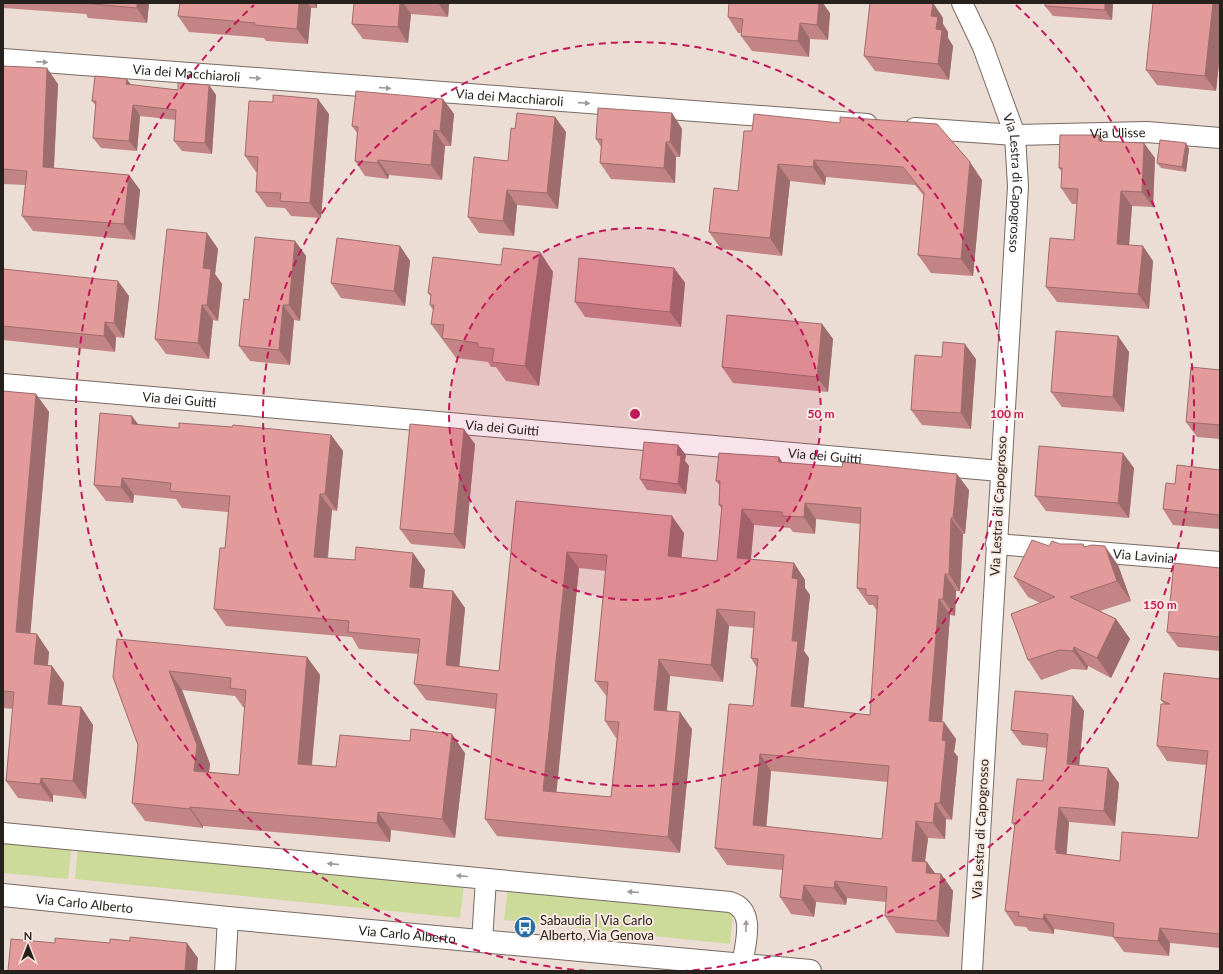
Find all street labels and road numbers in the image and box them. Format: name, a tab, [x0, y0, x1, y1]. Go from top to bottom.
street label: Via dei Macchiaroli	[132, 61, 241, 85]
street label: Via dei Macchiaroli	[455, 85, 564, 109]
street label: Via Lestra di Capogrosso	[1000, 111, 1026, 253]
street label: Via Ulisse	[1090, 124, 1146, 141]
street label: Via dei Guitti	[142, 388, 217, 411]
street label: Via dei Guitti	[464, 416, 540, 439]
street label: Via Lestra di Capogrosso	[986, 436, 1010, 576]
street label: Via dei Guitti	[787, 445, 863, 467]
street label: Via Lavinia	[1112, 545, 1175, 566]
street label: Via Lestra di Capogrosso	[968, 759, 992, 899]
street label: Via Carlo Alberto	[35, 890, 134, 916]
street label: Via Carlo Alberto	[358, 922, 456, 947]

